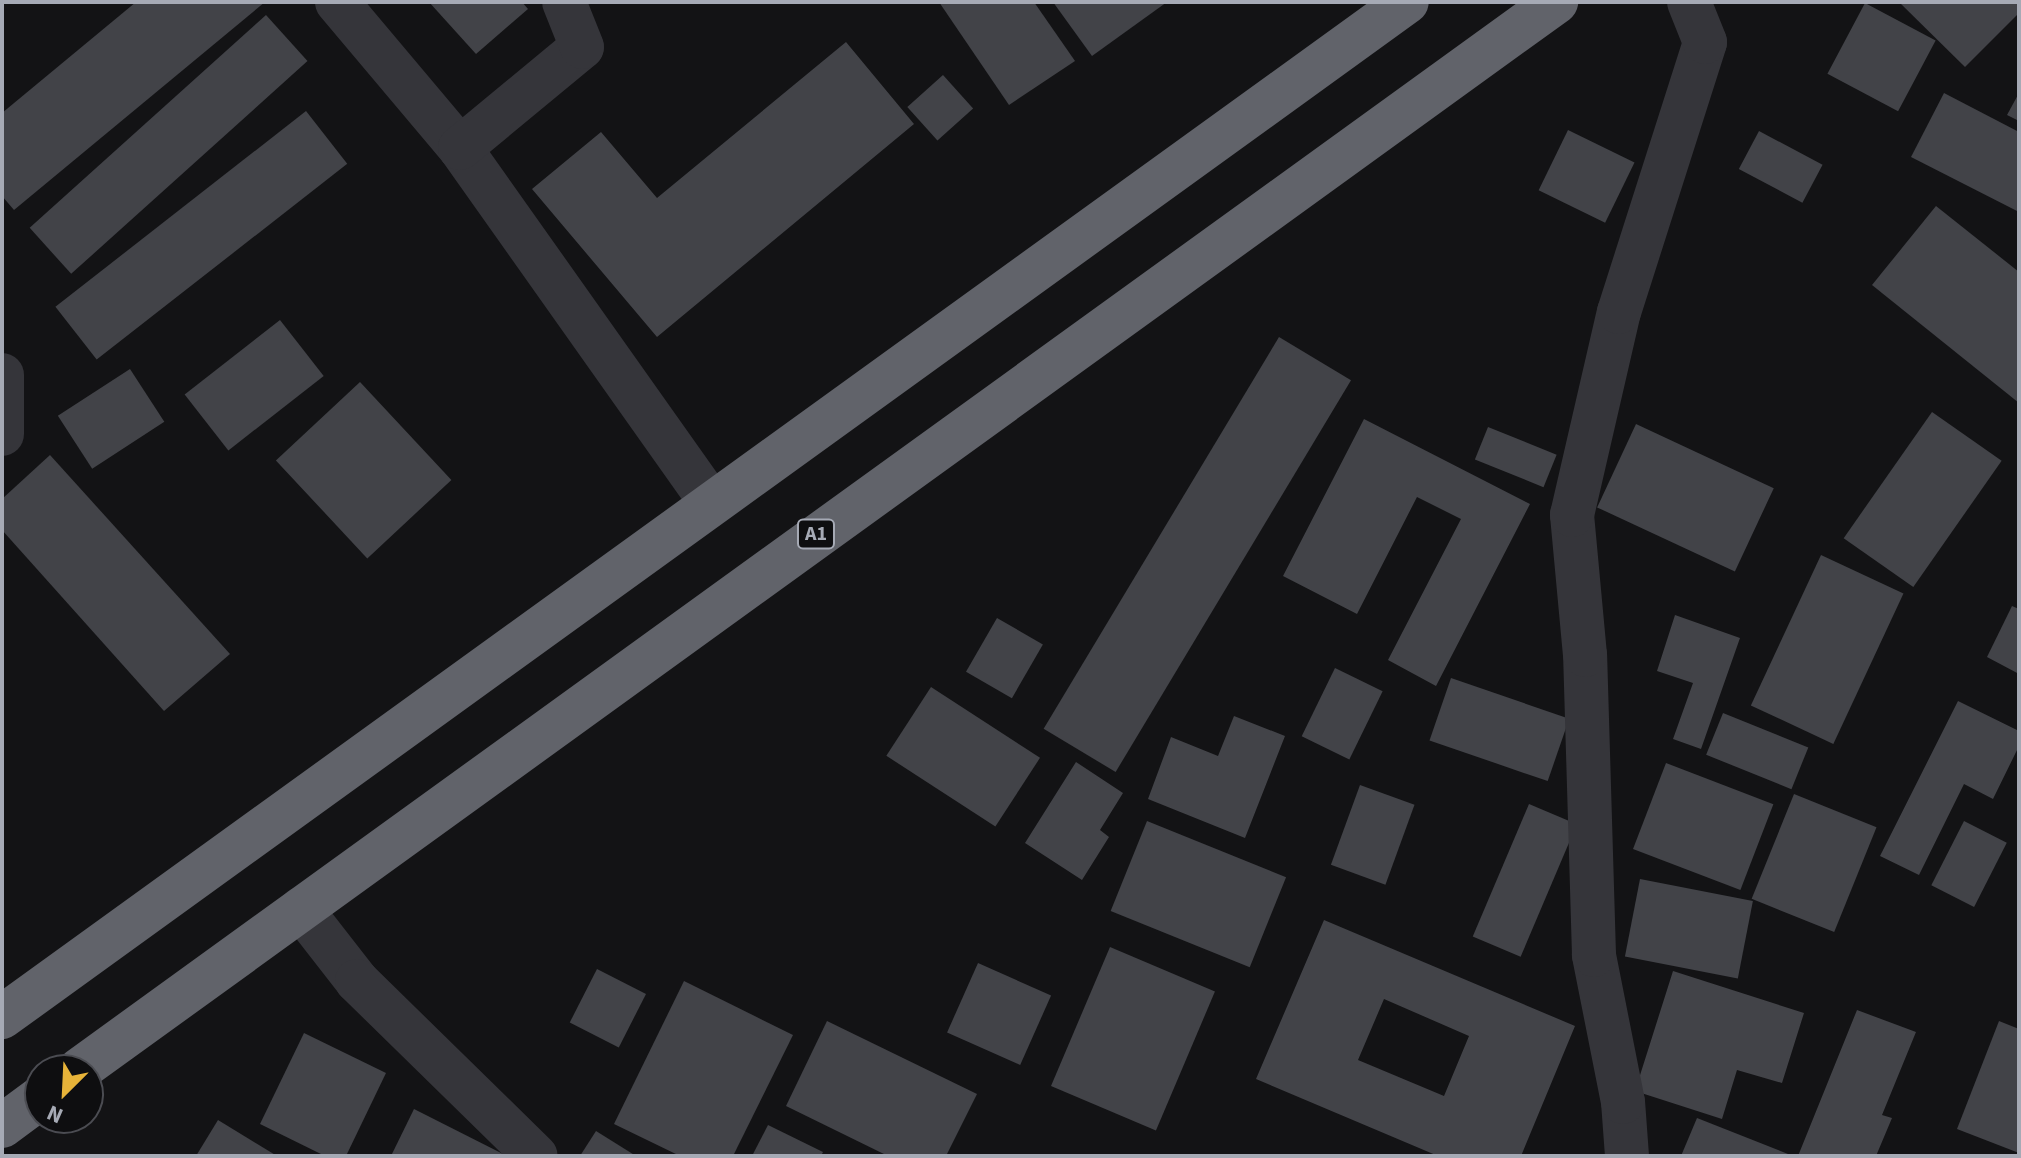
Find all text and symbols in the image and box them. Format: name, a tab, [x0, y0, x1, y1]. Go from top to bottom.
road number: A1	[796, 518, 836, 550]
north arrow	[24, 1054, 104, 1134]
text: N	[42, 1097, 68, 1132]

